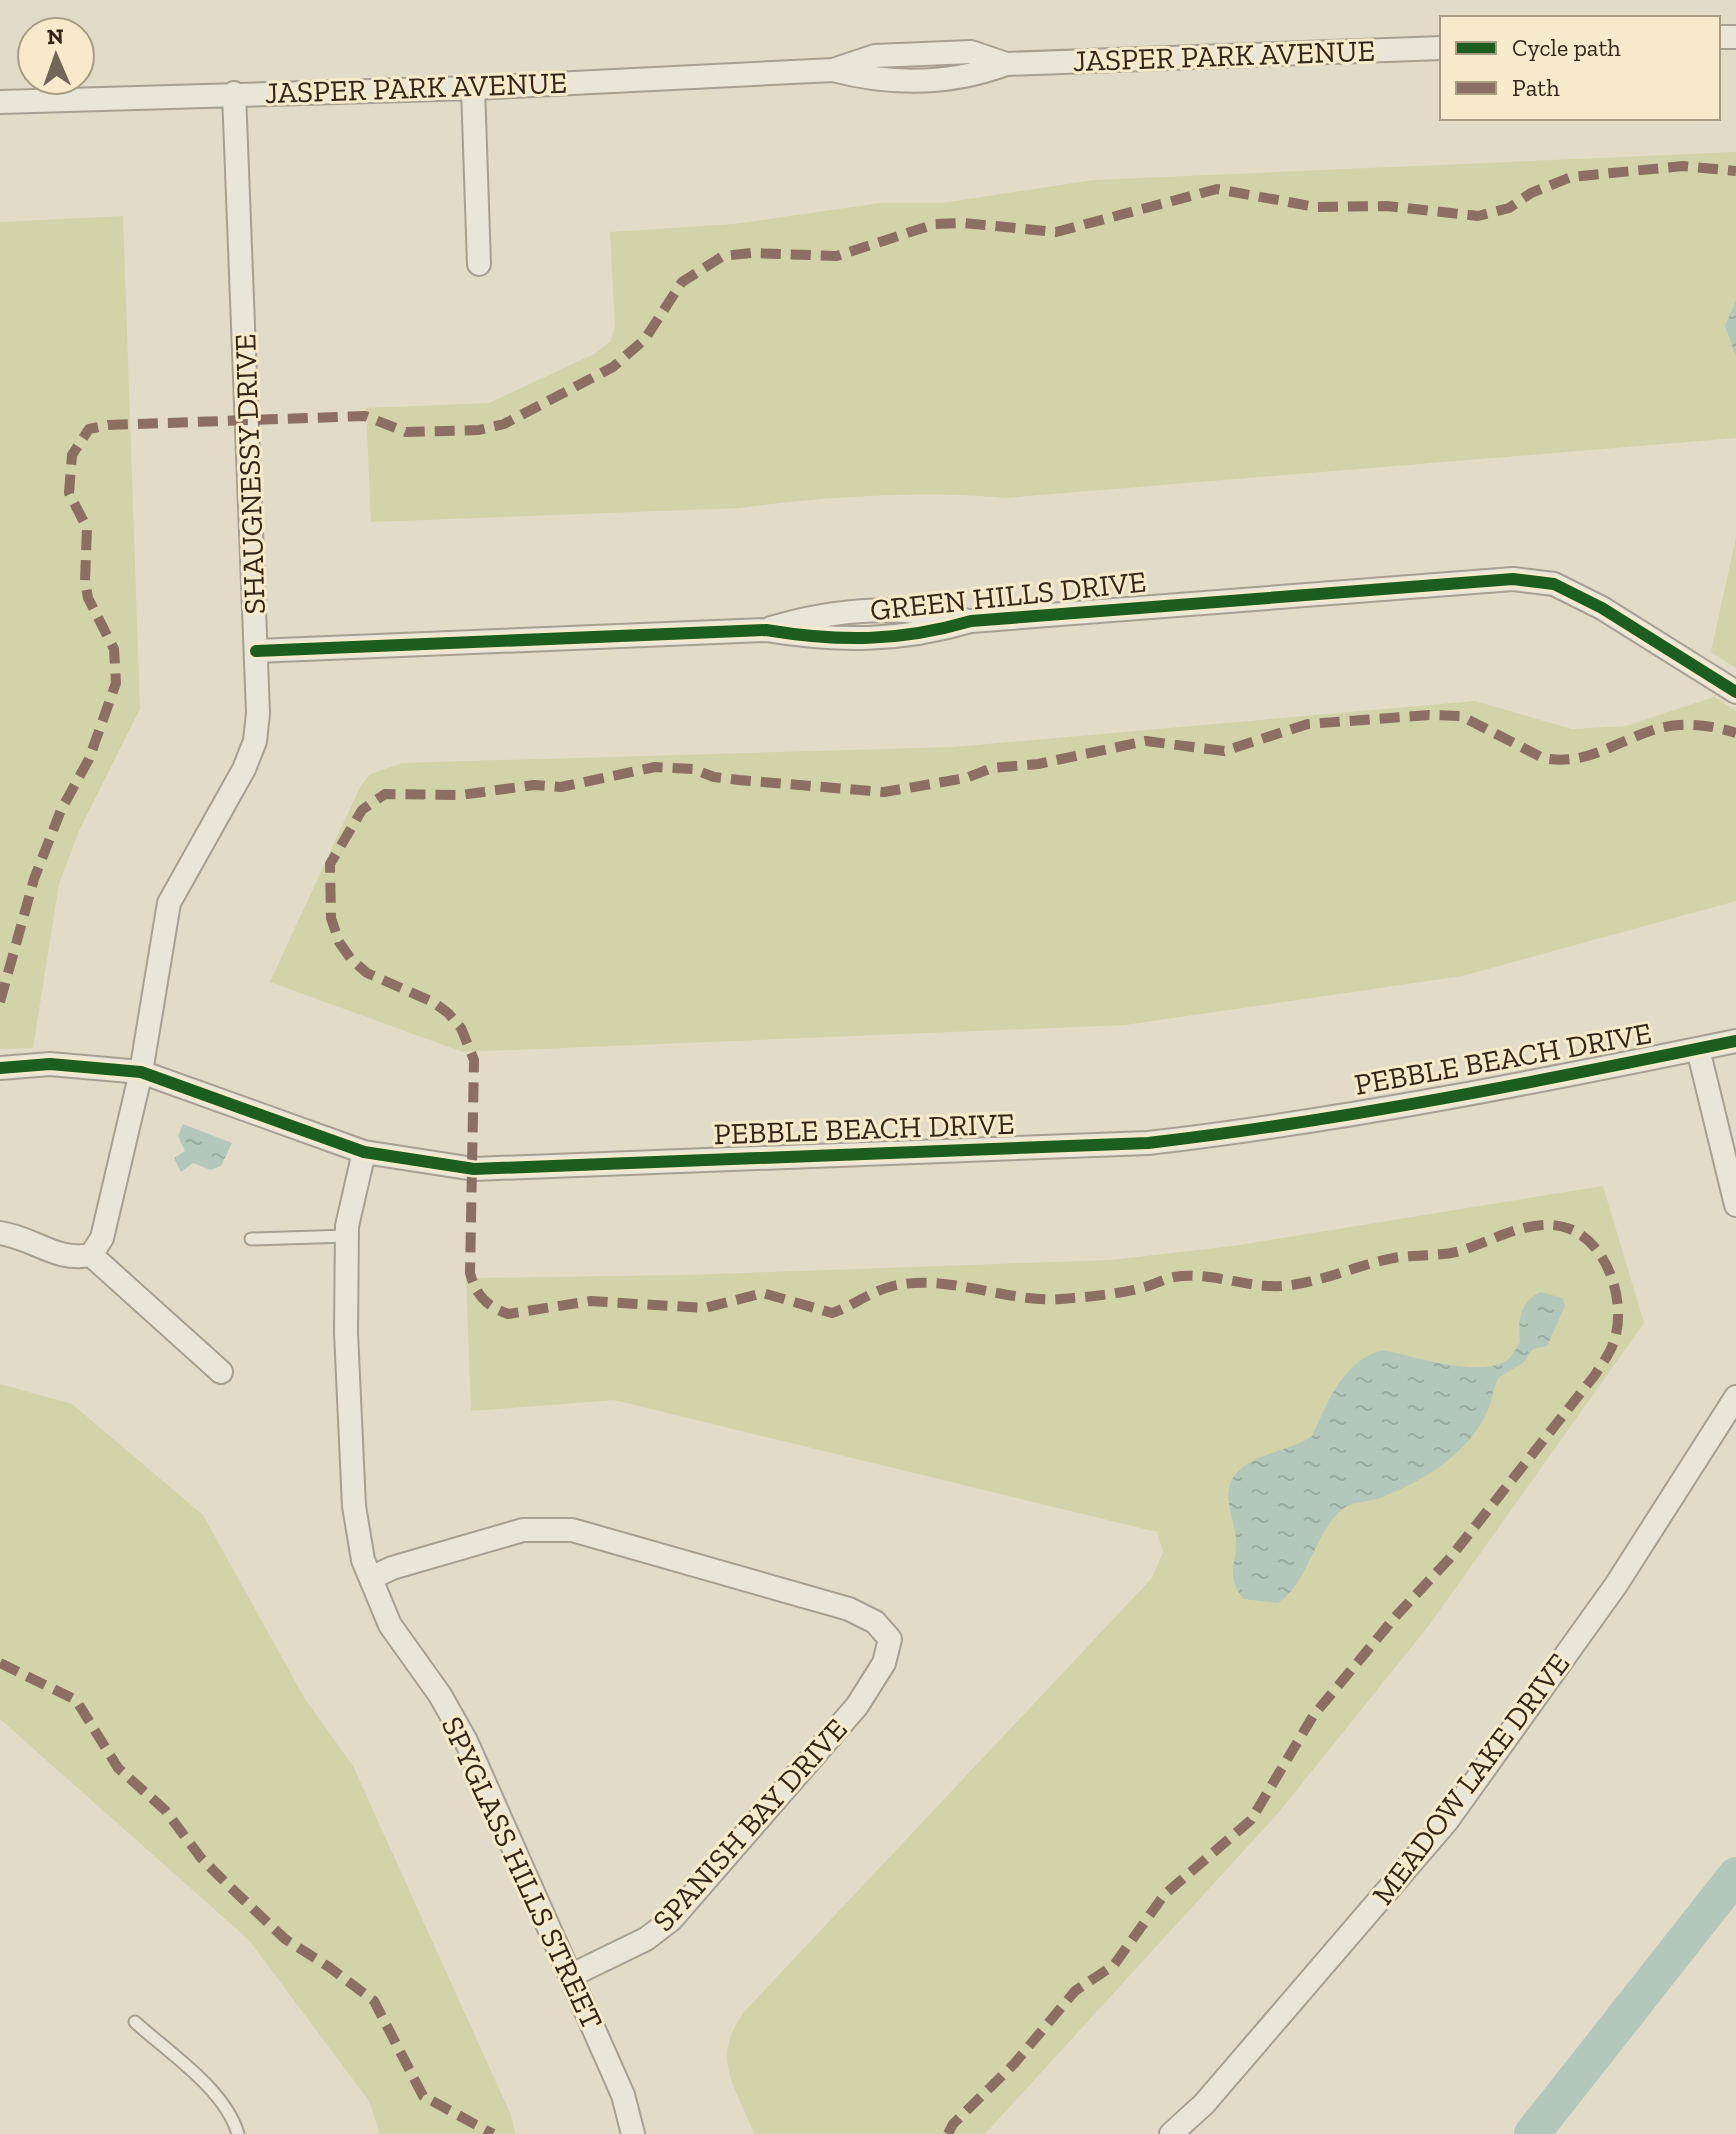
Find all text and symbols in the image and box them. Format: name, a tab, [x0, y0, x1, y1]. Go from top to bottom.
north arrow	[16, 16, 96, 96]
legend	[1440, 16, 1720, 120]
text: N	[46, 23, 64, 50]
street label: JASPER PARK AVENUE	[1072, 33, 1376, 79]
text: Cycle path	[1512, 33, 1621, 62]
street label: JASPER PARK AVENUE	[264, 65, 568, 111]
text: Path	[1512, 73, 1560, 102]
street label: SHAUGNESSY DRIVE	[227, 333, 273, 615]
street label: GREEN HILLS DRIVE	[868, 564, 1148, 628]
street label: PEBBLE BEACH DRIVE	[1352, 1015, 1654, 1103]
street label: PEBBLE BEACH DRIVE	[713, 1106, 1015, 1152]
street label: MEADOW LAKE DRIVE	[1365, 1646, 1577, 1912]
street label: SPYGLASS HILLS STREET	[434, 1711, 610, 2035]
street label: SPANISH BAY DRIVE	[645, 1711, 855, 1939]

